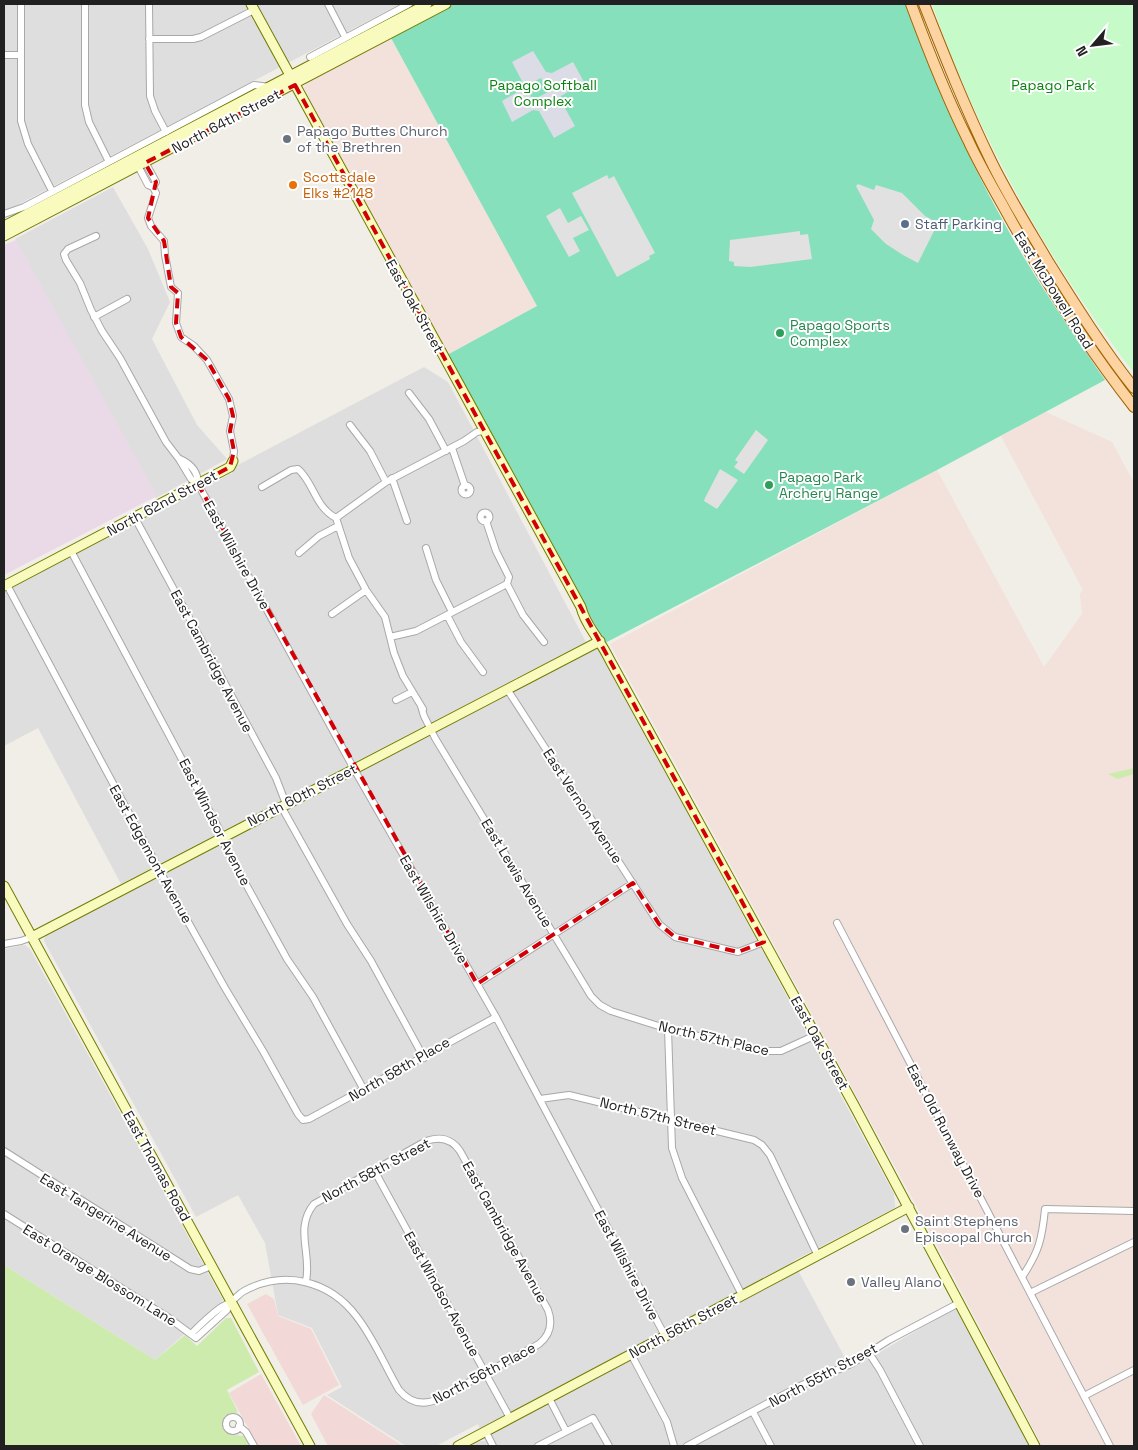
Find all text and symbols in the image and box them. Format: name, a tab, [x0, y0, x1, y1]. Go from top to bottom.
north arrow	[1068, 20, 1118, 70]
text: N	[1071, 43, 1092, 59]
park label: Papago Softball Complex	[489, 76, 597, 110]
park label: Papago Park	[1011, 76, 1095, 94]
street label: North 64th Street	[169, 85, 283, 157]
place label: Papago Buttes Church of the Brethren	[297, 122, 447, 156]
marker: Papago Buttes Church of the Brethren	[281, 133, 293, 145]
place label: Scottsdale Elks #2148	[303, 168, 376, 202]
marker: Scottsdale Elks #2148	[287, 179, 299, 191]
place label: Staff Parking	[915, 215, 1002, 233]
marker: Staff Parking	[899, 218, 911, 230]
street label: East McDowell Road	[1010, 228, 1098, 352]
street label: East Oak Street	[382, 256, 448, 356]
place label: Papago Sports Complex	[790, 316, 890, 350]
marker: Papago Sports Complex	[774, 327, 786, 339]
street label: North 62nd Street	[104, 466, 220, 540]
place label: Papago Park Archery Range	[779, 468, 878, 502]
marker: Papago Park Archery Range	[763, 479, 775, 491]
street label: East Wilshire Drive	[200, 497, 274, 613]
street label: East Cambridge Avenue	[167, 587, 257, 735]
street label: East Vernon Avenue	[539, 745, 627, 867]
street label: East Windsor Avenue	[175, 755, 255, 889]
street label: North 60th Street	[244, 760, 360, 830]
street label: East Edgemont Avenue	[105, 782, 197, 926]
street label: East Lewis Avenue	[477, 815, 557, 931]
street label: East Wilshire Drive	[396, 852, 472, 966]
street label: East Oak Street	[787, 993, 853, 1093]
street label: North 57th Place	[657, 1017, 771, 1059]
street label: North 58th Place	[345, 1033, 453, 1105]
street label: East Old Runway Drive	[903, 1061, 989, 1201]
street label: North 57th Street	[598, 1093, 718, 1139]
street label: East Thomas Road	[119, 1108, 195, 1224]
street label: North 58th Street	[319, 1134, 433, 1206]
street label: East Cambridge Avenue	[459, 1158, 551, 1306]
street label: East Tangerine Avenue	[37, 1169, 175, 1265]
street label: East Wilshire Drive	[590, 1207, 664, 1323]
place label: Saint Stephens Episcopal Church	[915, 1212, 1032, 1246]
street label: East Orange Blossom Lane	[20, 1220, 180, 1330]
marker: Saint Stephens Episcopal Church	[899, 1223, 911, 1235]
street label: East Windsor Avenue	[400, 1228, 484, 1360]
place label: Valley Alano	[861, 1273, 942, 1291]
marker: Valley Alano	[845, 1276, 857, 1288]
street label: North 56th Street	[626, 1290, 740, 1362]
street label: North 56th Place	[430, 1338, 538, 1408]
street label: North 55th Street	[766, 1339, 880, 1411]

